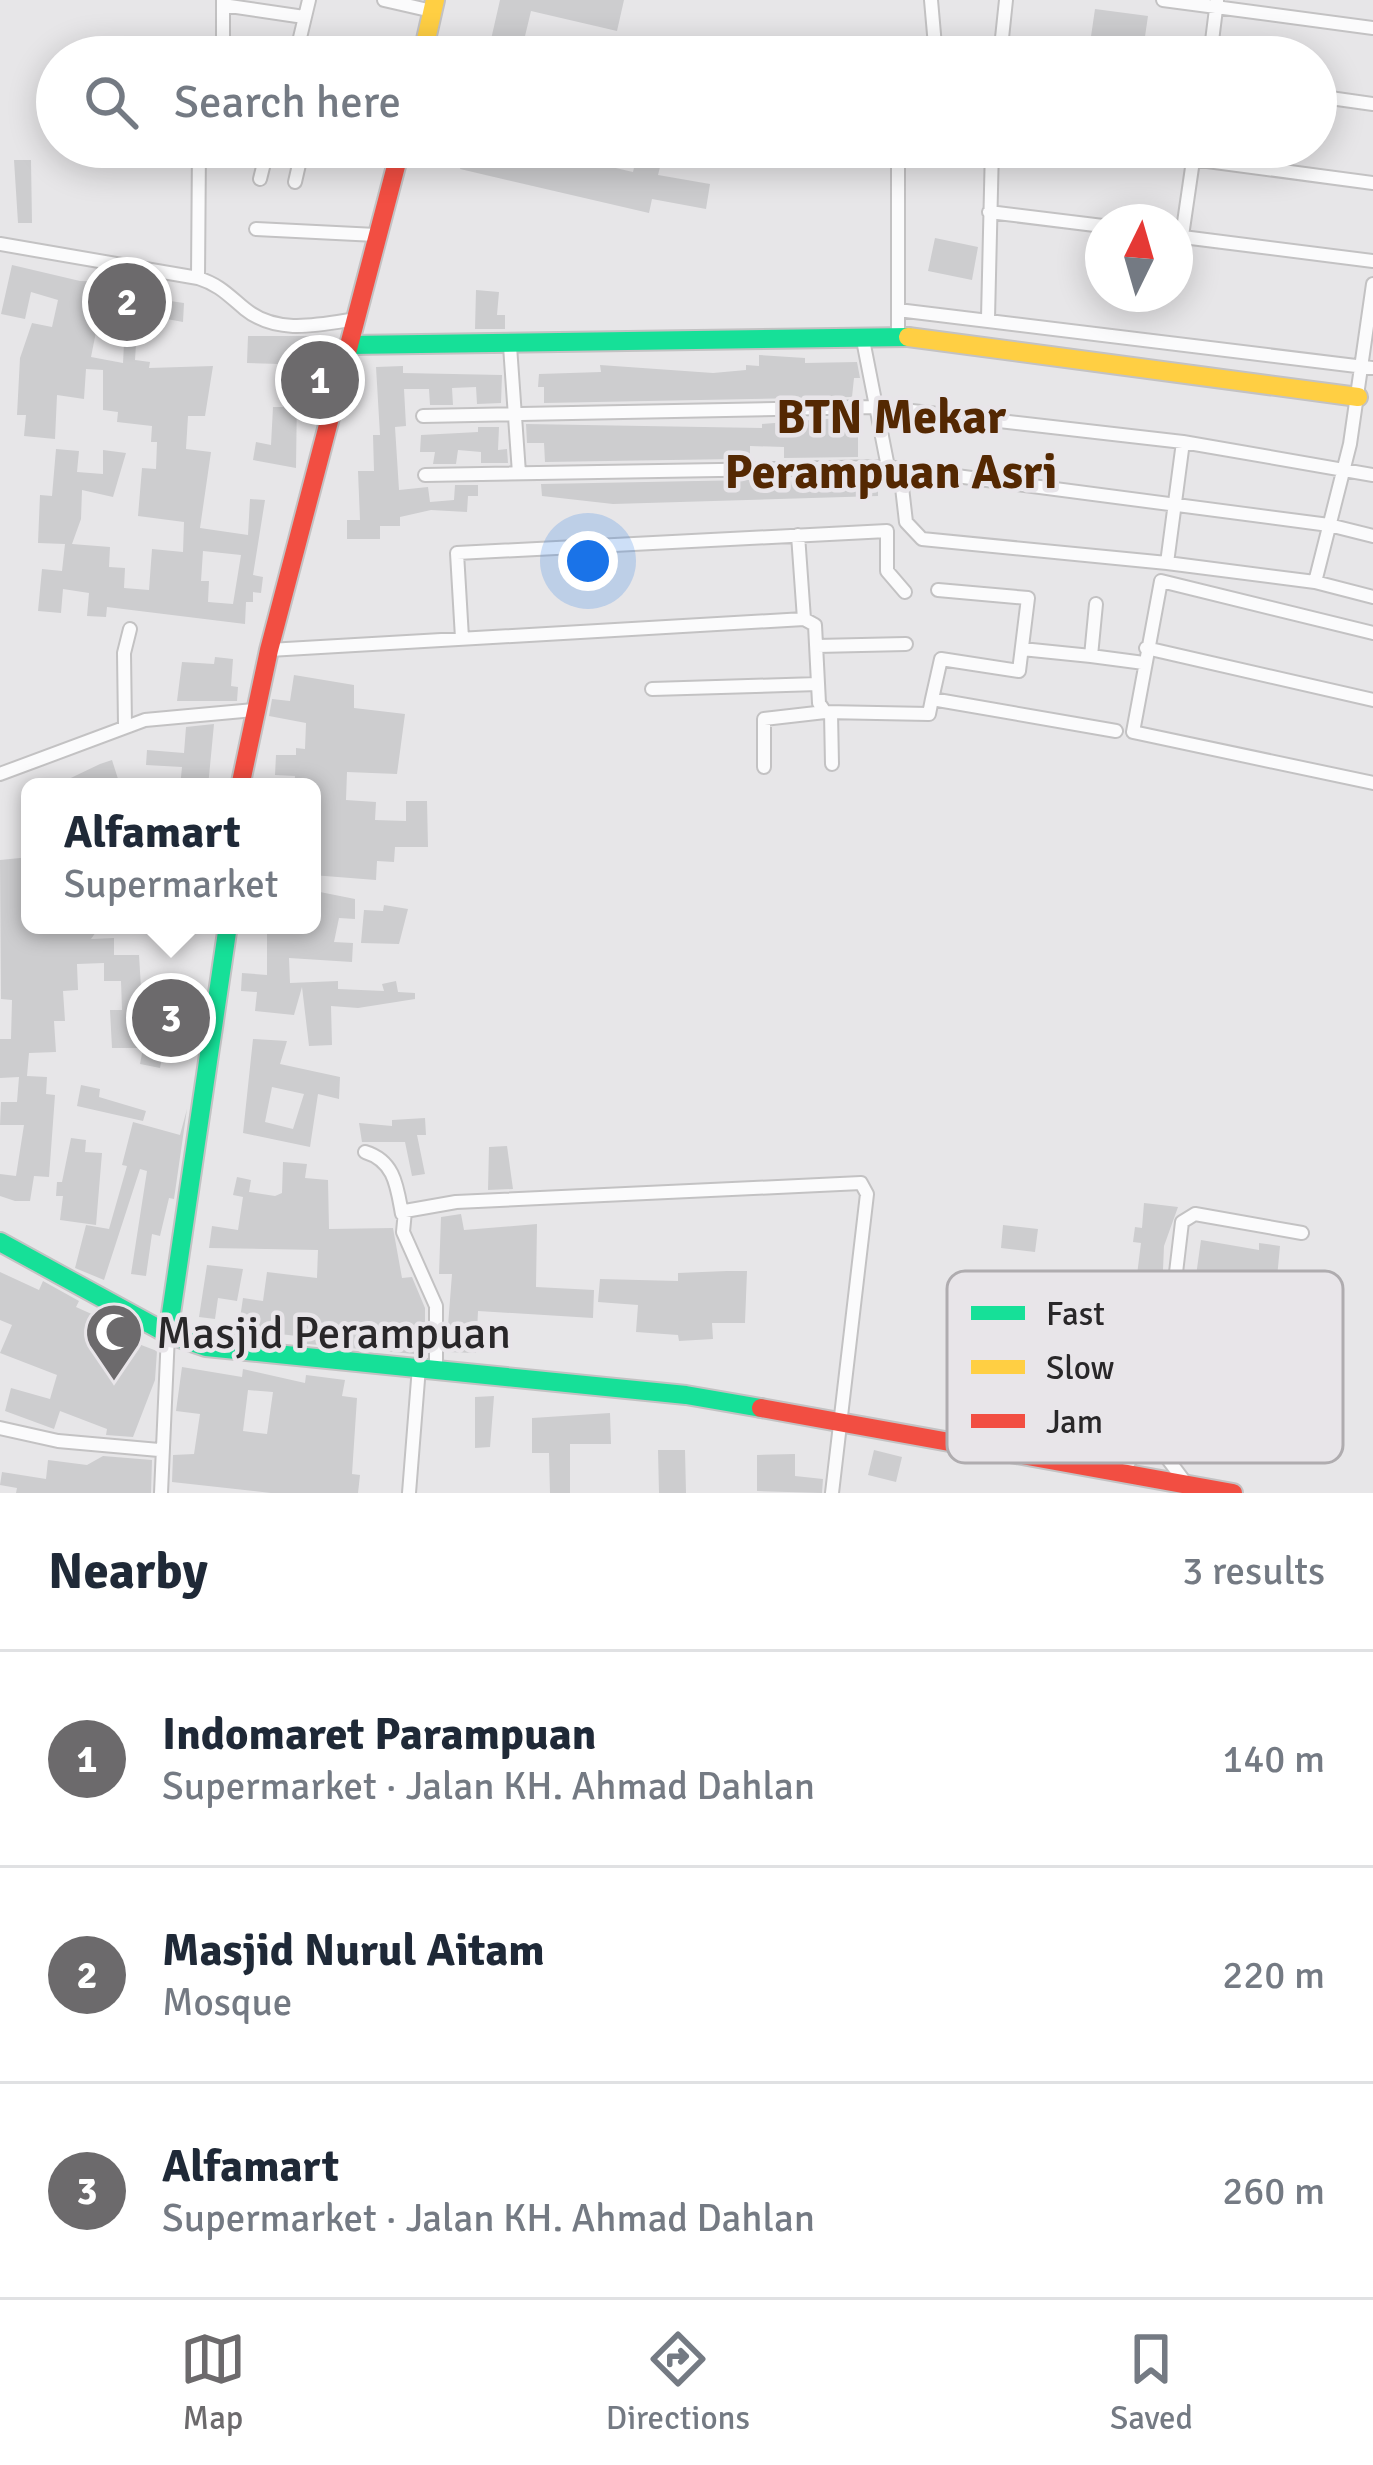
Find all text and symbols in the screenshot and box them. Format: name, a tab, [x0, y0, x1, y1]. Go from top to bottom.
search box	[36, 36, 1337, 168]
icon: search	[78, 69, 144, 135]
text: Search here	[174, 75, 401, 130]
north arrow	[1085, 204, 1193, 312]
pin: 2	[88, 257, 166, 347]
pin: 1	[281, 335, 359, 425]
district label: BTN Mekar Perampuan Asri	[725, 388, 1057, 502]
your location	[558, 531, 618, 591]
popup	[21, 778, 321, 934]
text: Alfamart	[64, 805, 241, 860]
text: Supermarket	[64, 860, 278, 908]
pin: 3	[132, 973, 210, 1063]
legend	[947, 1271, 1343, 1463]
text: Fast	[1046, 1294, 1105, 1335]
mosque icon: Masjid Perampuan	[83, 1301, 145, 1383]
place label: Masjid Perampuan	[156, 1306, 511, 1361]
text: Slow	[1046, 1348, 1115, 1389]
text: Jam	[1046, 1402, 1103, 1443]
text: Nearby	[48, 1540, 208, 1603]
text: 3 results	[1182, 1547, 1325, 1595]
text: Indomaret Parampuan	[162, 1707, 596, 1762]
text: 1	[76, 1735, 98, 1783]
text: 140 m	[1222, 1735, 1325, 1783]
text: Supermarket · Jalan KH. Ahmad Dahlan	[162, 1762, 815, 1810]
text: Masjid Nurul Aitam	[162, 1923, 545, 1978]
text: 2	[76, 1951, 98, 1999]
text: 220 m	[1222, 1951, 1325, 1999]
text: Mosque	[162, 1978, 292, 2026]
text: Alfamart	[162, 2139, 339, 2194]
text: 3	[76, 2167, 98, 2215]
text: 260 m	[1222, 2167, 1325, 2215]
text: Supermarket · Jalan KH. Ahmad Dahlan	[162, 2194, 815, 2242]
tab: Map	[180, 2326, 246, 2439]
tab: Directions	[606, 2326, 750, 2439]
tab: Saved	[1110, 2326, 1193, 2439]

